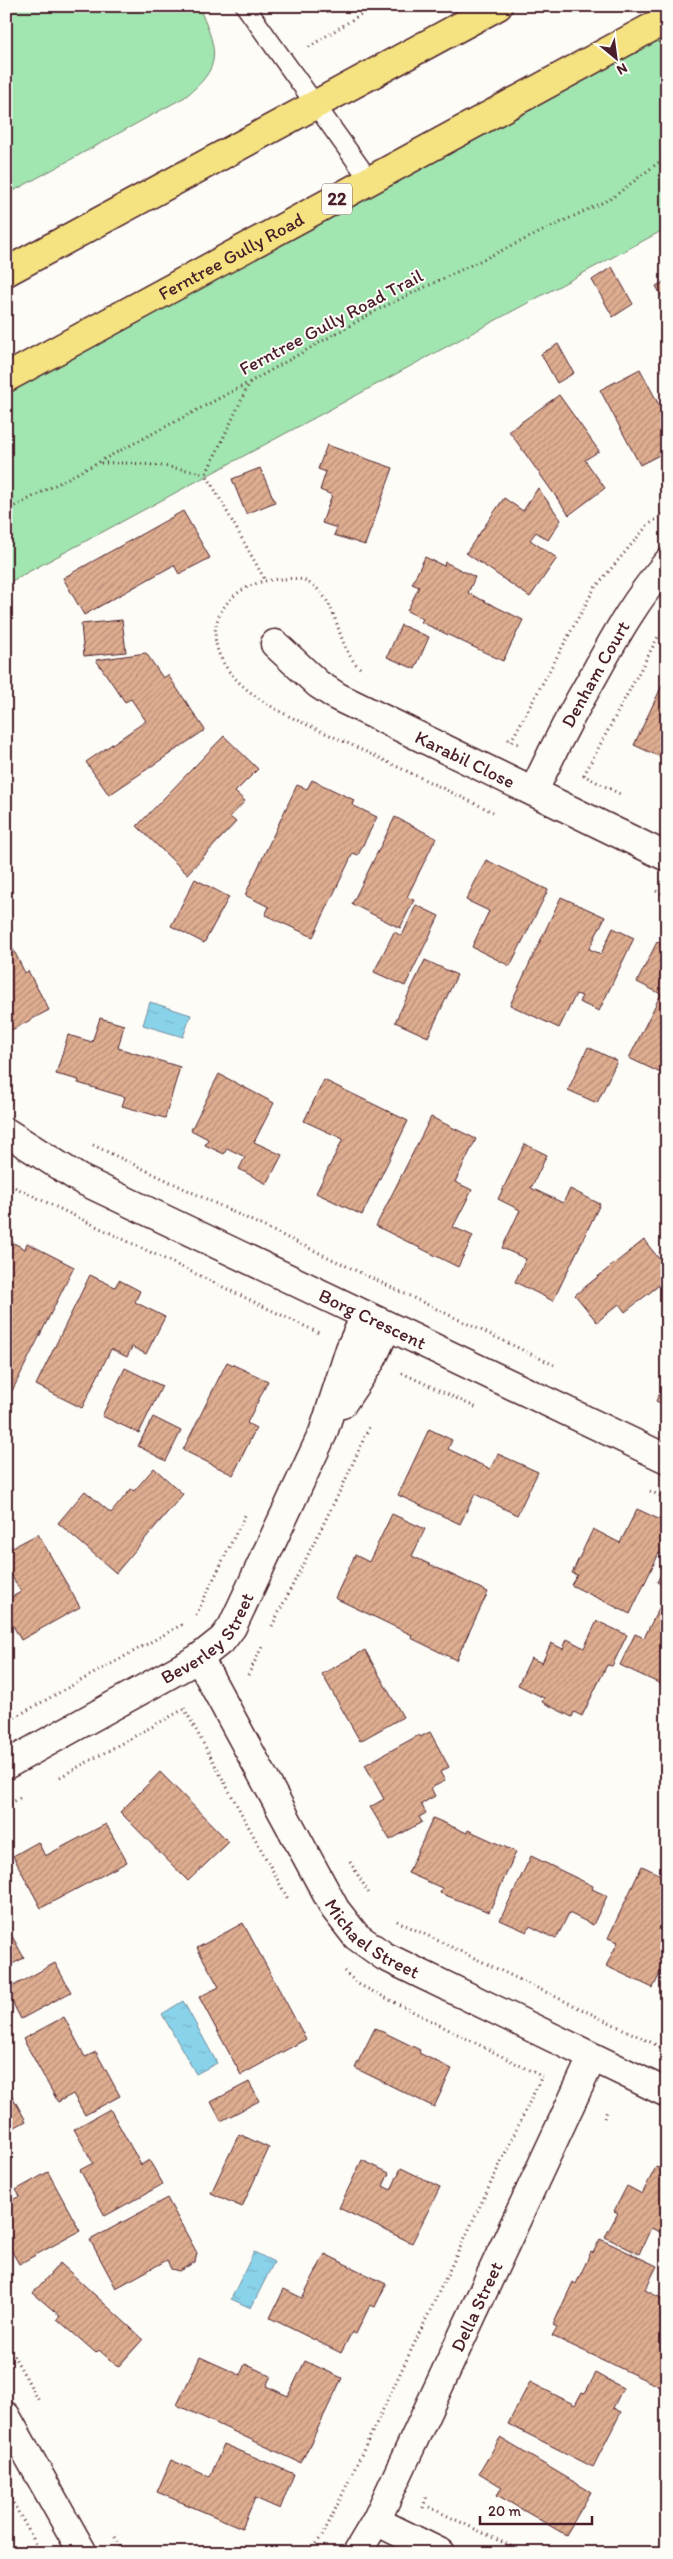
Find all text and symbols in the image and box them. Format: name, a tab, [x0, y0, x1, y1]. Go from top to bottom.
north arrow	[590, 32, 640, 82]
text: N	[614, 59, 630, 79]
road number: 22	[322, 183, 352, 214]
street label: Ferntree Gully Road	[154, 207, 308, 305]
street label: Ferntree Gully Road Trail	[235, 264, 427, 380]
street label: Denham Court	[556, 616, 634, 731]
street label: Karabil Close	[411, 725, 519, 793]
street label: Borg Crescent	[315, 1283, 430, 1354]
street label: Beverley Street	[157, 1589, 258, 1688]
street label: Michael Street	[320, 1895, 424, 1983]
street label: Della Street	[445, 2258, 507, 2355]
scale bar	[480, 2494, 593, 2526]
text: 20 m	[488, 2502, 522, 2520]

